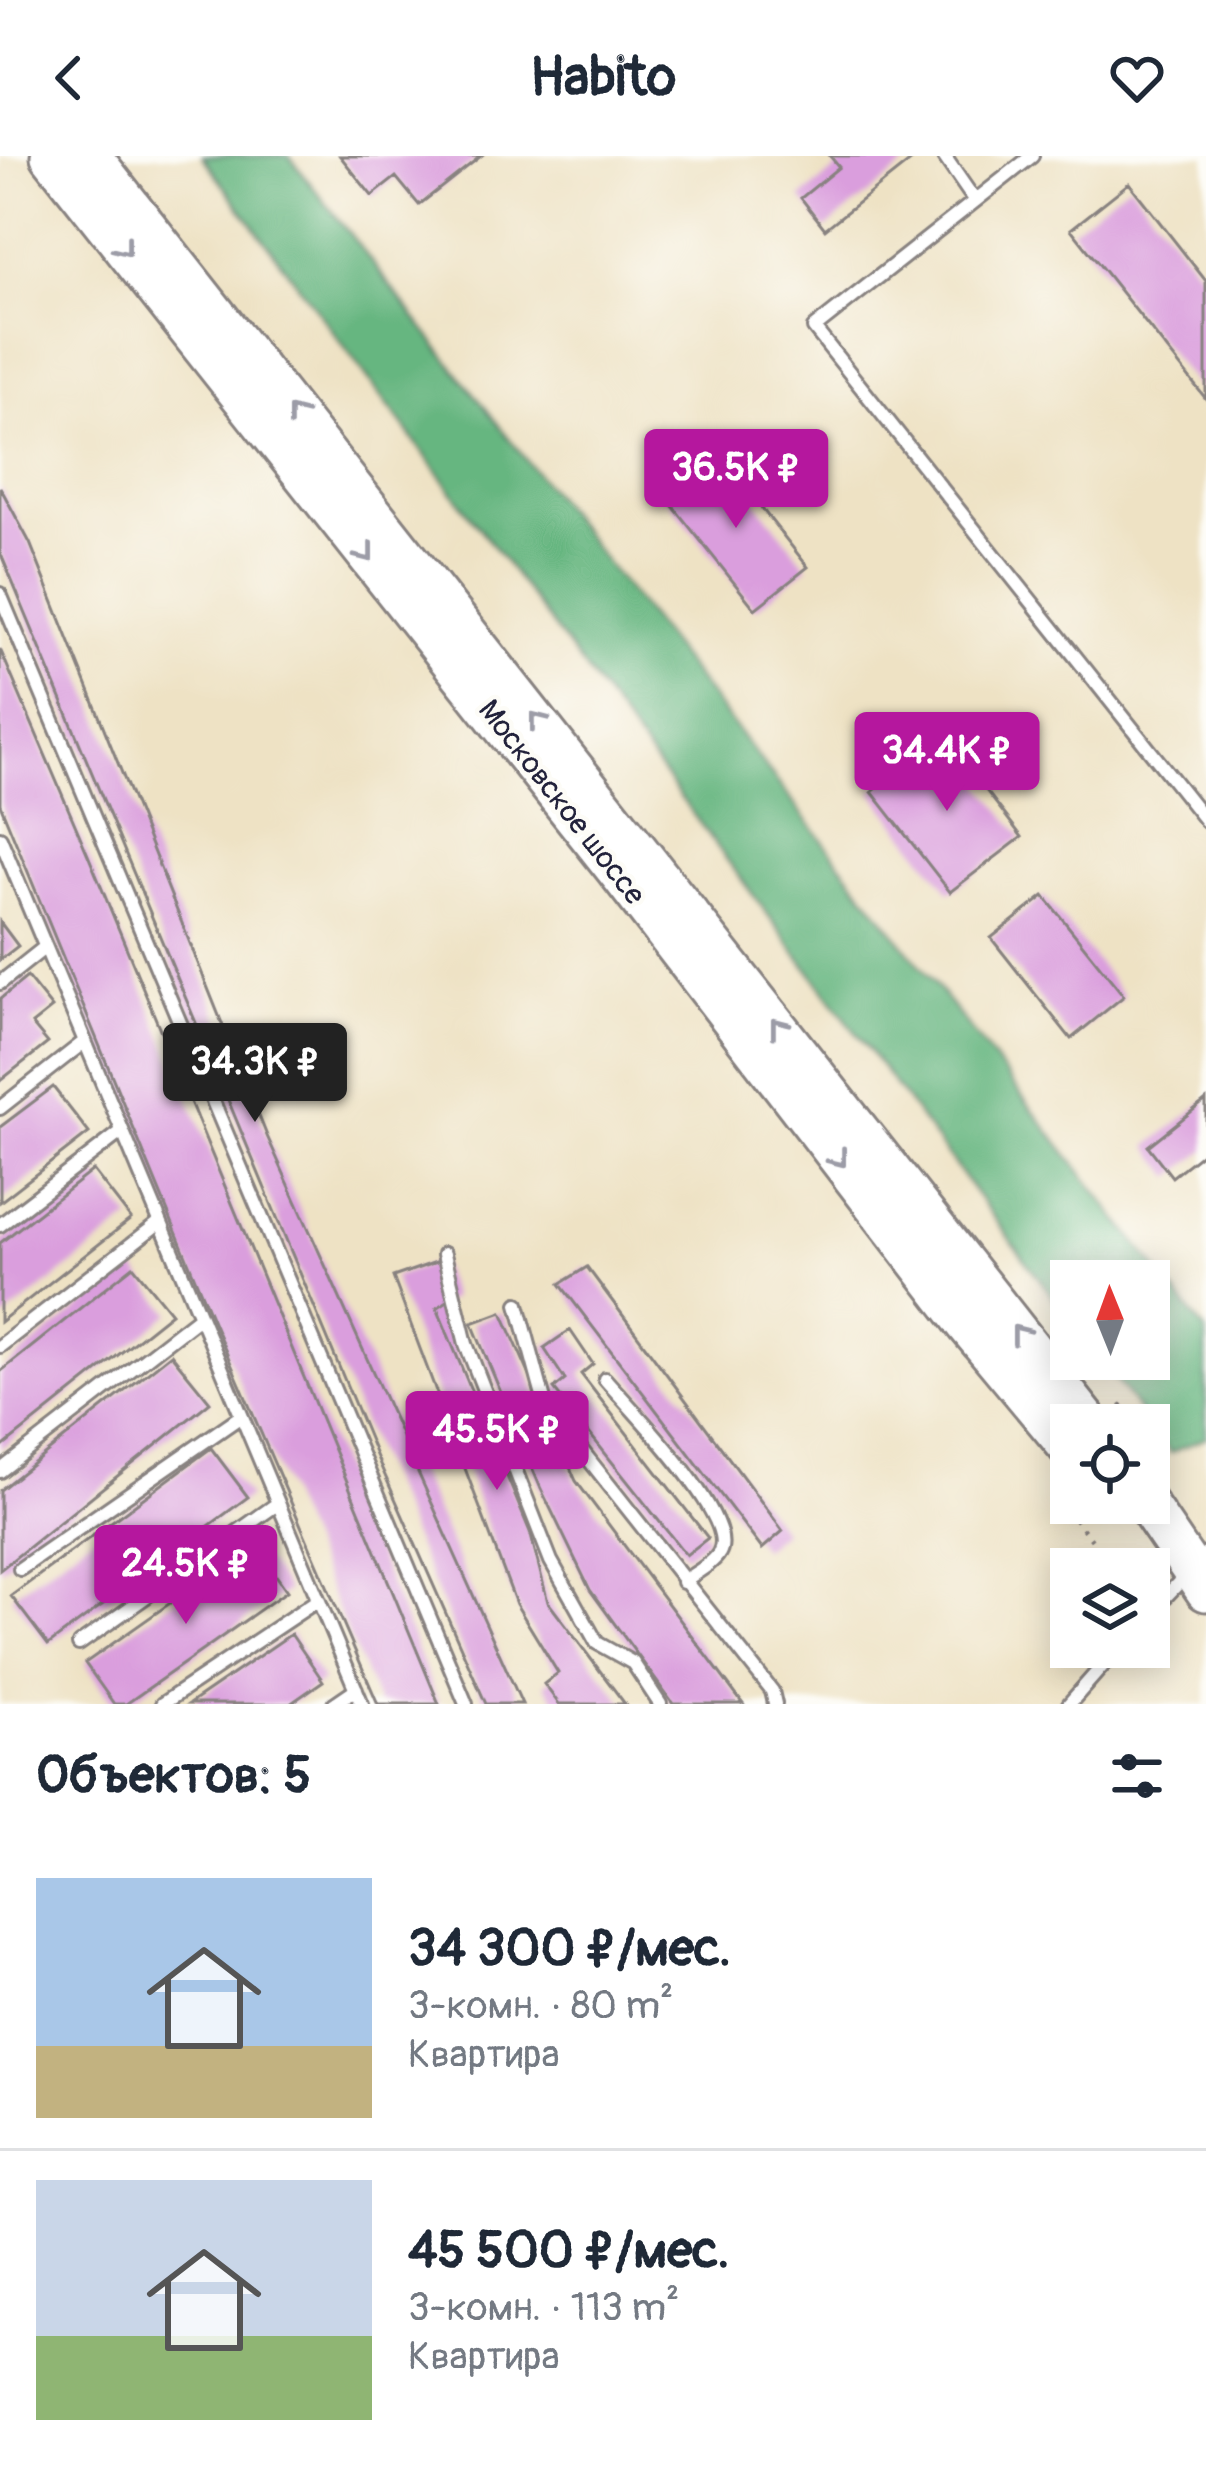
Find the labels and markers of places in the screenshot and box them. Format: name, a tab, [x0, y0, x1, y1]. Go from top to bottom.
pin: 36.5K ₽	[625, 429, 847, 531]
pin: 34.4K ₽	[836, 712, 1058, 814]
pin: 34.3K ₽	[144, 1023, 366, 1125]
pin: 45.5K ₽	[386, 1391, 608, 1493]
pin: 24.5K ₽	[75, 1525, 297, 1627]

